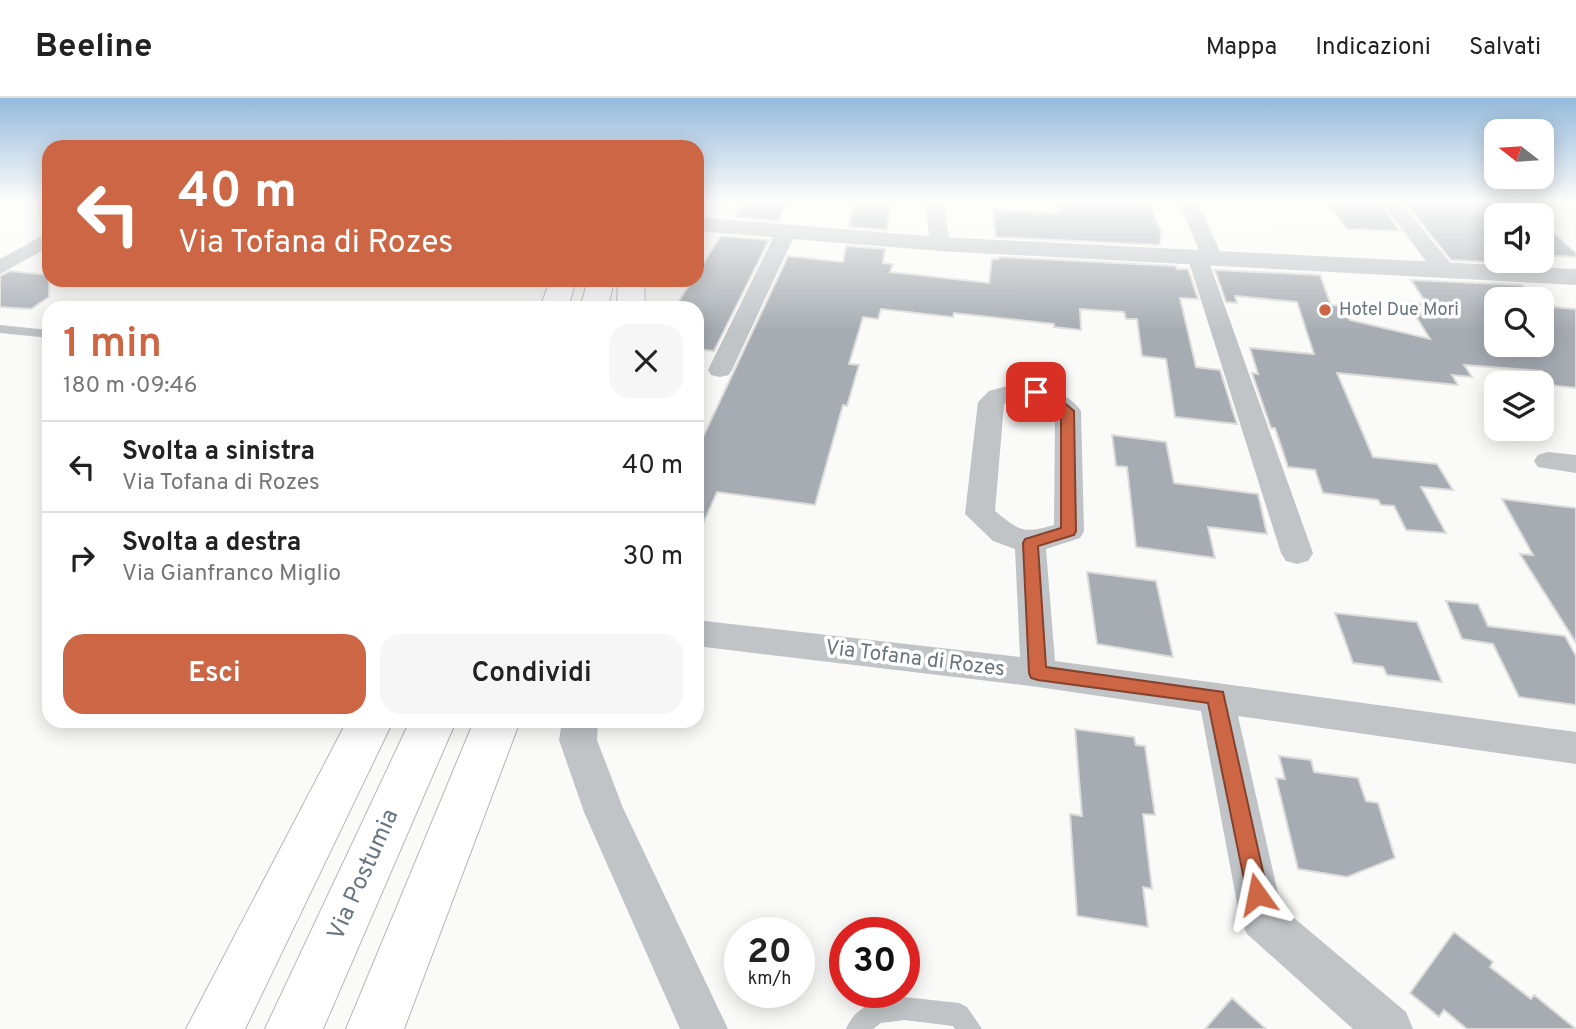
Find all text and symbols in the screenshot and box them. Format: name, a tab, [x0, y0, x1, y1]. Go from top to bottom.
text: Beeline	[35, 27, 152, 69]
text: Mappa	[1206, 33, 1277, 63]
text: Indicazioni	[1315, 33, 1431, 63]
text: Salvati	[1469, 33, 1541, 63]
north arrow	[1484, 119, 1554, 189]
map controls	[1484, 119, 1554, 441]
text: 40 m	[178, 163, 297, 225]
icon: left	[63, 168, 154, 259]
button: sound	[1484, 203, 1554, 273]
text: Via Tofana di Rozes	[178, 224, 453, 264]
button: search	[1484, 287, 1554, 357]
place label: Hotel Due Mori	[1339, 299, 1459, 322]
marker: Hotel Due Mori	[1317, 302, 1333, 318]
text: 1 min	[63, 319, 162, 372]
button: close	[609, 324, 683, 398]
pin	[1006, 362, 1066, 422]
button: layers	[1484, 371, 1554, 441]
text: 180 m · 09:46	[63, 372, 198, 401]
icon: arrive	[1017, 373, 1055, 411]
text: Svolta a sinistra	[122, 436, 315, 469]
icon: left	[63, 448, 101, 486]
text: 40 m	[622, 450, 683, 483]
text: Via Tofana di Rozes	[122, 469, 320, 498]
text: Svolta a destra	[122, 527, 301, 560]
icon: right	[63, 539, 101, 577]
text: 30 m	[623, 541, 683, 574]
text: Via Gianfranco Miglio	[122, 560, 341, 589]
button: Esci	[63, 634, 366, 714]
button: Condividi	[380, 634, 683, 714]
street label: Via Tofana di Rozes	[824, 635, 1006, 683]
street label: Via Postumia	[322, 805, 406, 945]
position arrow	[1220, 857, 1294, 931]
speed limit sign: 30	[829, 917, 920, 1008]
text: 20	[747, 931, 792, 975]
text: km/h	[748, 968, 791, 991]

